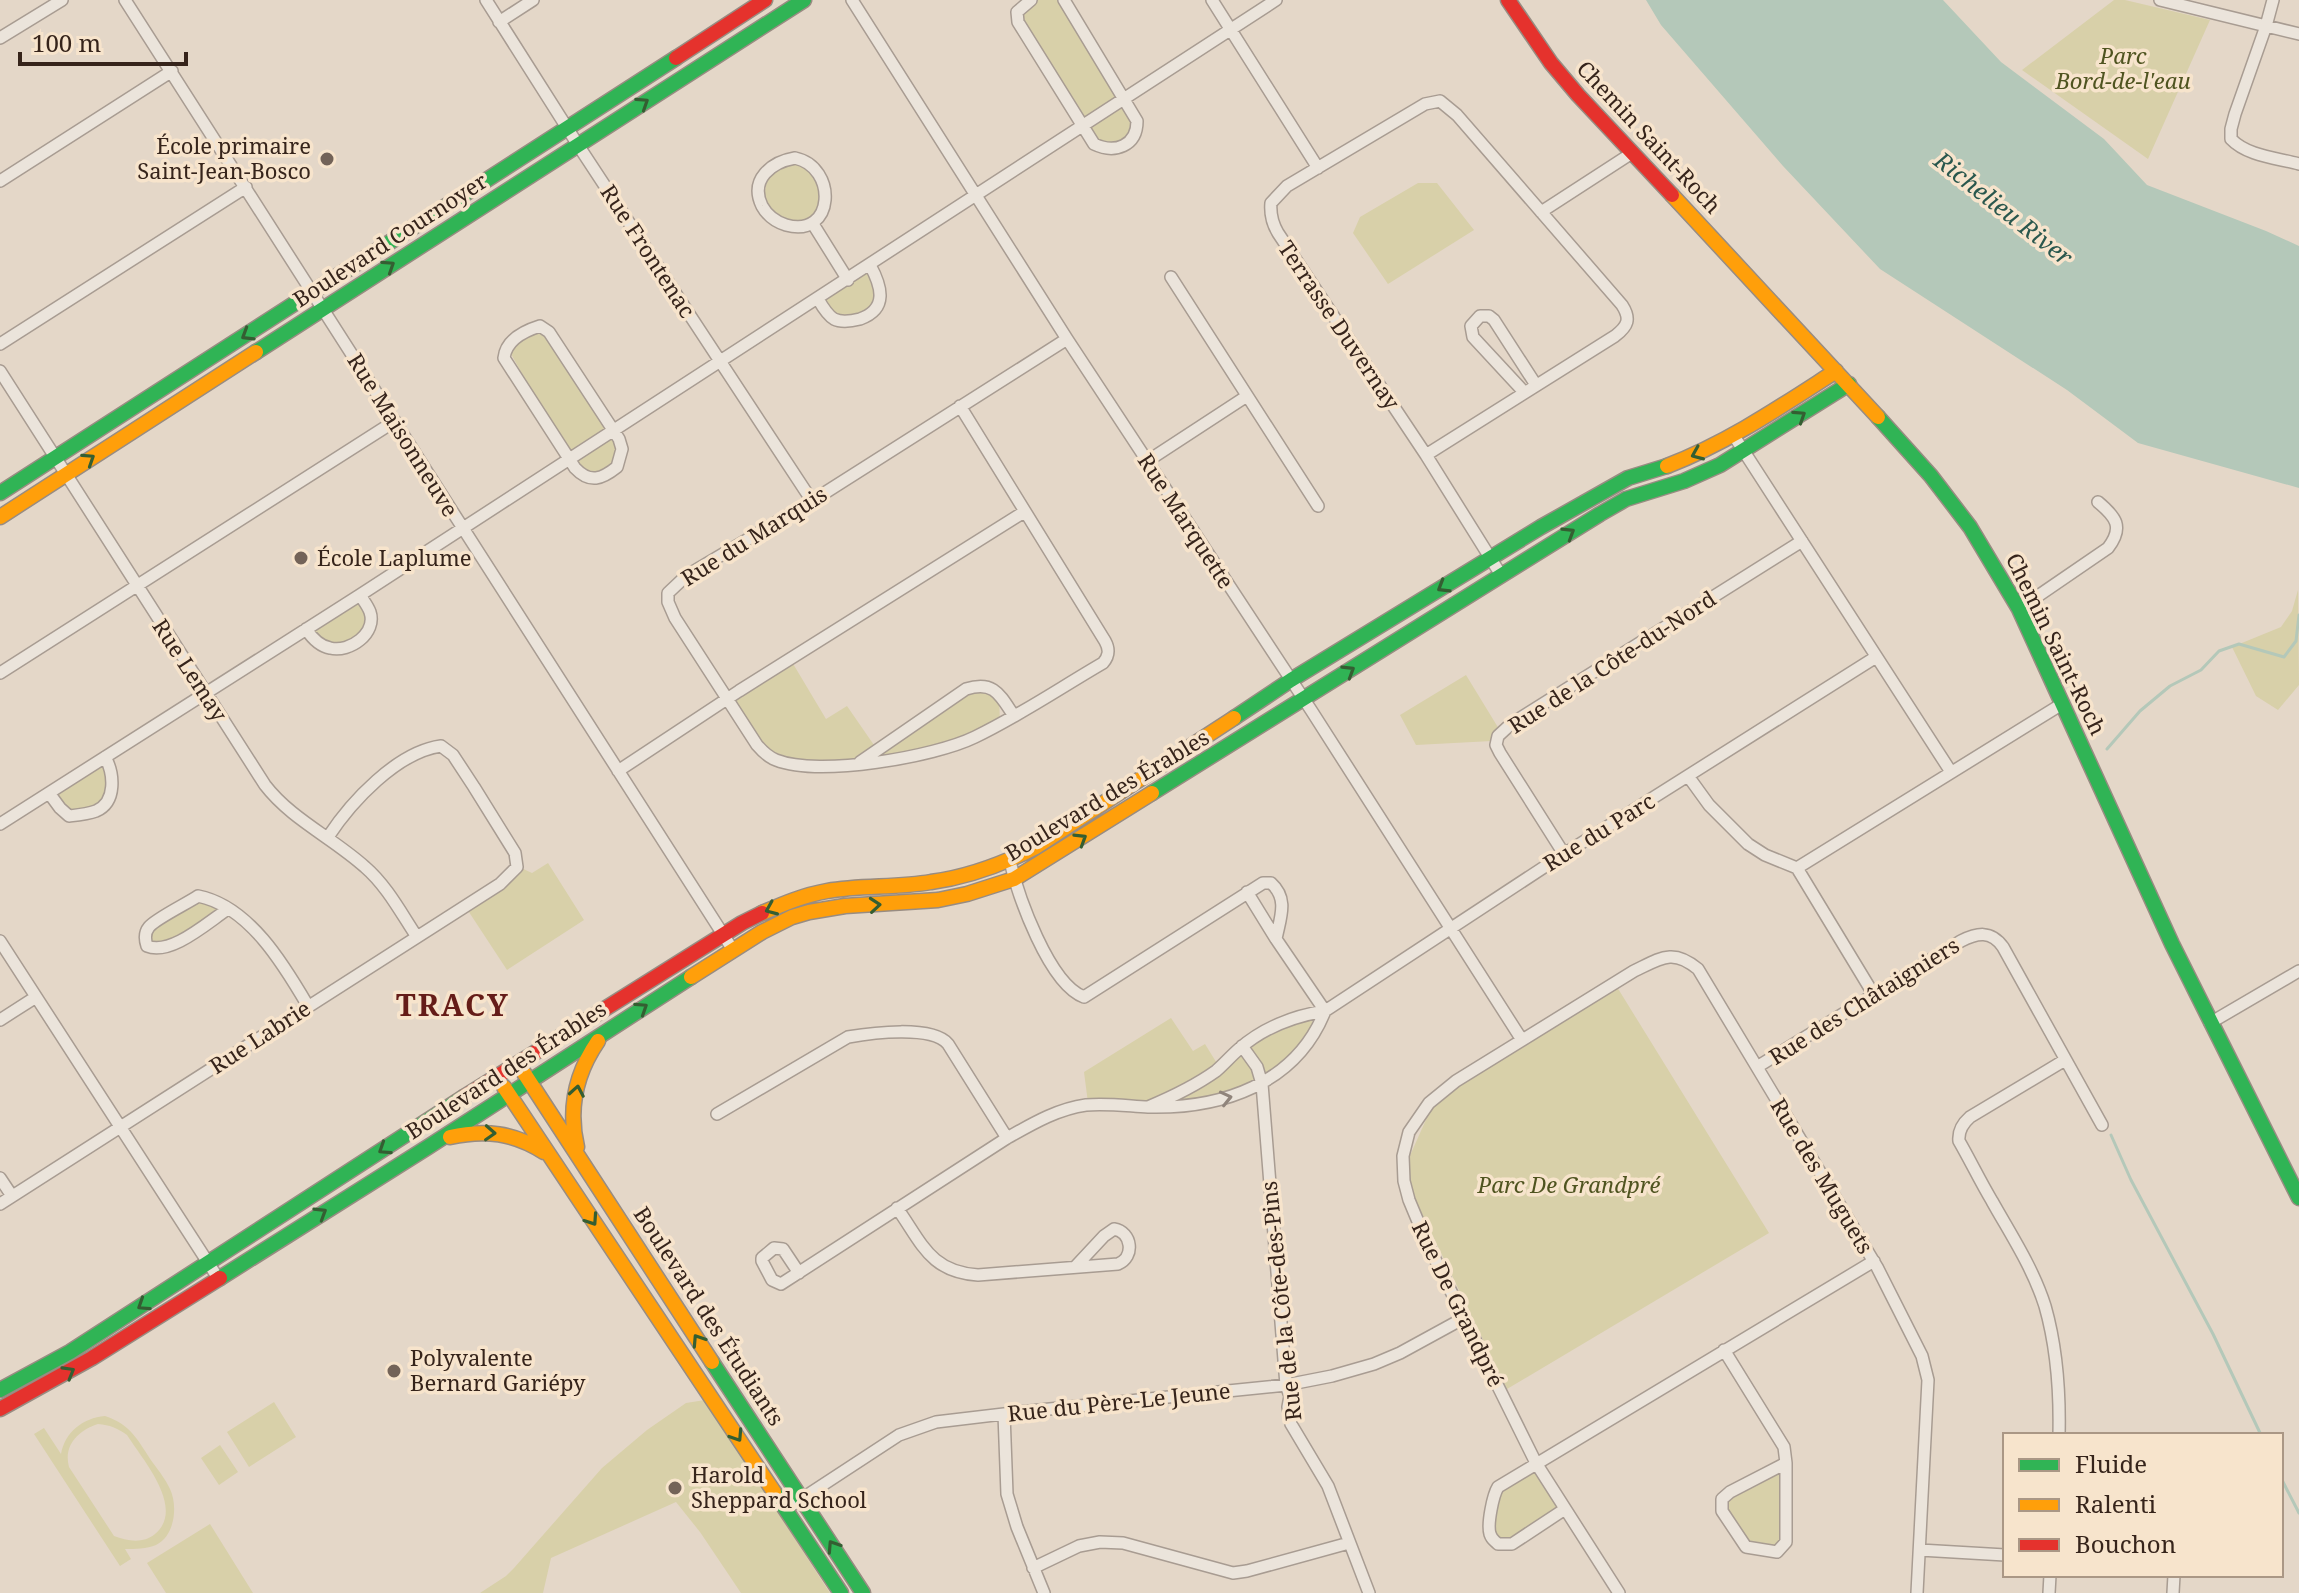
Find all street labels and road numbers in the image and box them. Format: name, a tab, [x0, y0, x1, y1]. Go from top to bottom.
street label: Chemin Saint-Roch	[1571, 53, 1729, 219]
street label: Boulevard Cournoyer	[287, 165, 493, 313]
street label: Rue Frontenac	[595, 178, 703, 323]
street label: Terrasse Duvernay	[1272, 234, 1408, 415]
street label: Rue Maisonneuve	[342, 347, 466, 522]
street label: Rue Marquette	[1132, 447, 1242, 594]
street label: Rue du Marquis	[675, 478, 832, 592]
street label: Chemin Saint-Roch	[2000, 548, 2114, 740]
street label: Rue de la Côte-du-Nord	[1502, 582, 1722, 740]
street label: Rue Lemay	[147, 612, 235, 727]
street label: Boulevard des Érables	[999, 721, 1214, 867]
street label: Rue du Parc	[1537, 785, 1660, 877]
street label: Rue des Châtaigniers	[1763, 929, 1964, 1071]
street label: Rue Labrie	[203, 992, 316, 1080]
street label: Boulevard des Érables	[399, 993, 611, 1145]
street label: Rue des Muguets	[1765, 1092, 1881, 1259]
street label: Rue de la Côte-des-Pins	[1253, 1180, 1308, 1422]
street label: Boulevard des Étudiants	[628, 1200, 792, 1431]
street label: Rue De Grandpré	[1406, 1216, 1512, 1391]
street label: Rue du Père-Le Jeune	[1006, 1374, 1232, 1428]

